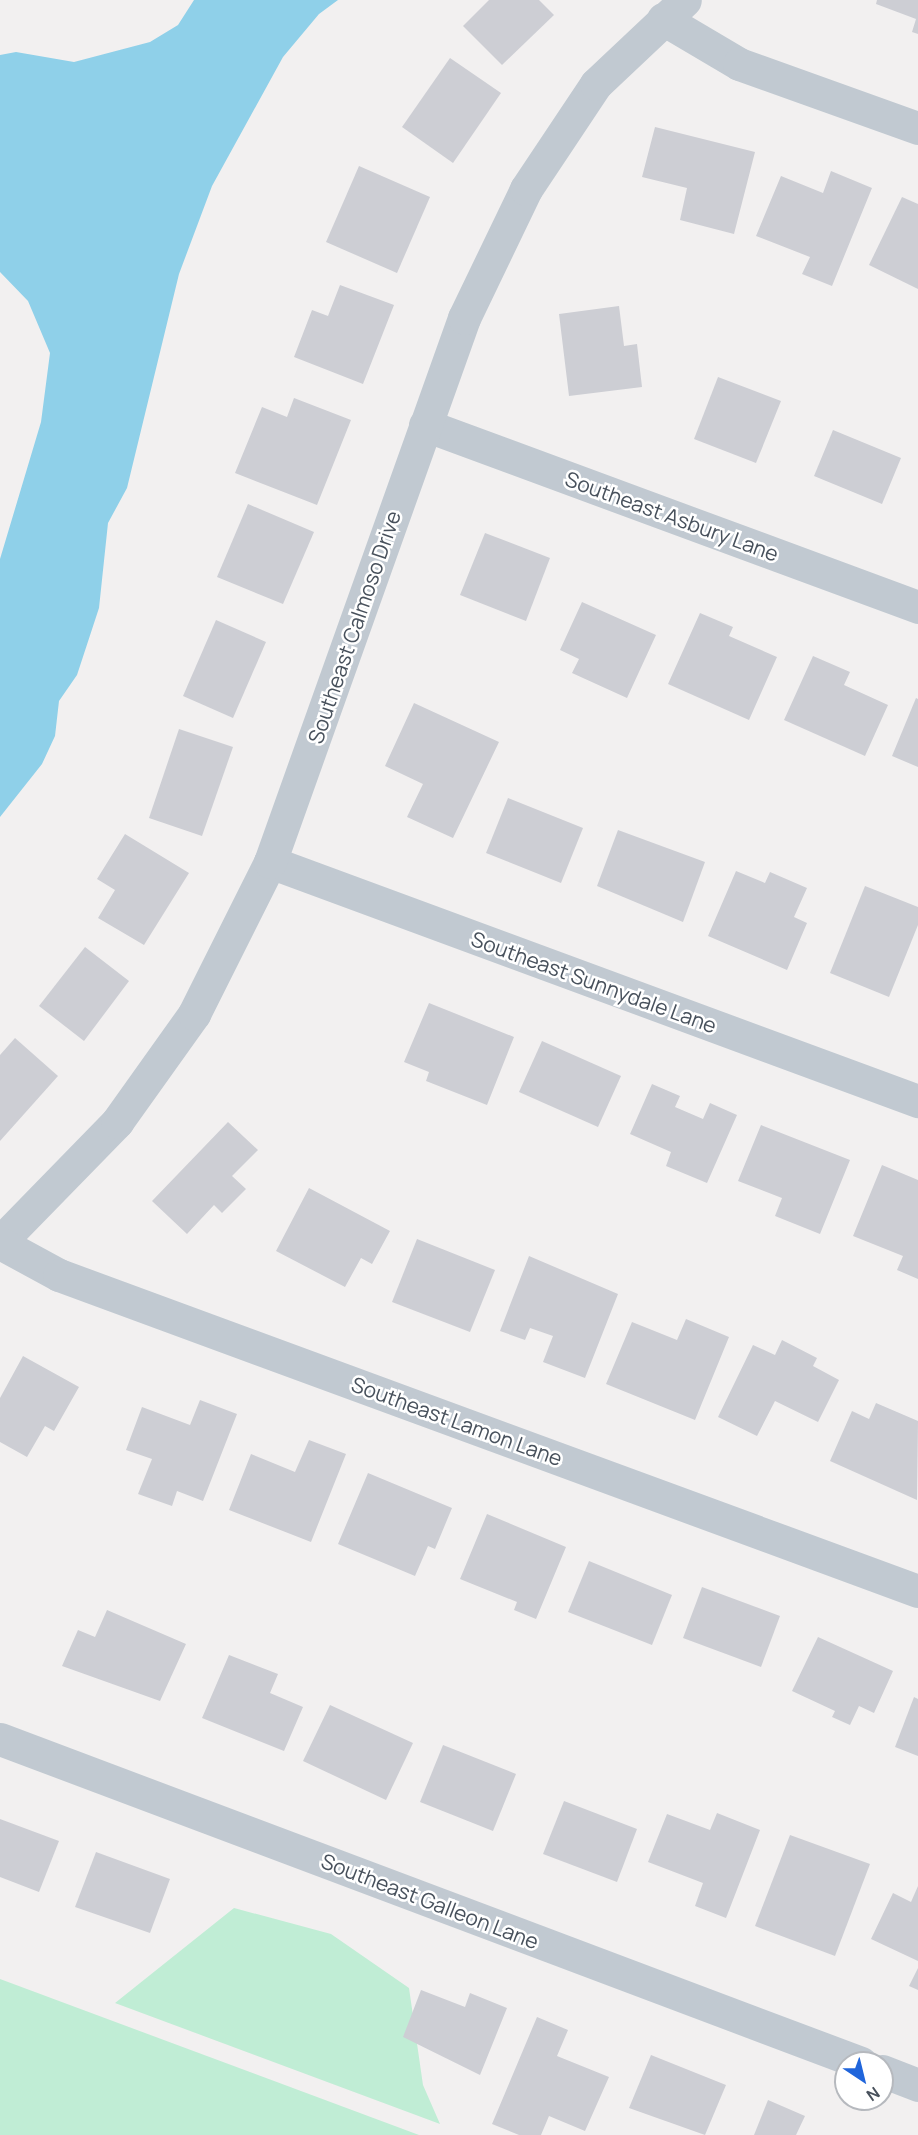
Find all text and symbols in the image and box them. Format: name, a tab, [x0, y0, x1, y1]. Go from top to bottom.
street label: Southeast Asbury Lane	[562, 466, 782, 566]
street label: Southeast Calmoso Drive	[302, 507, 406, 747]
street label: Southeast Sunnydale Lane	[468, 926, 720, 1038]
street label: Southeast Lamon Lane	[348, 1371, 566, 1471]
street label: Southeast Galleon Lane	[318, 1848, 542, 1954]
north arrow	[834, 2051, 894, 2111]
text: N	[862, 2082, 884, 2106]

